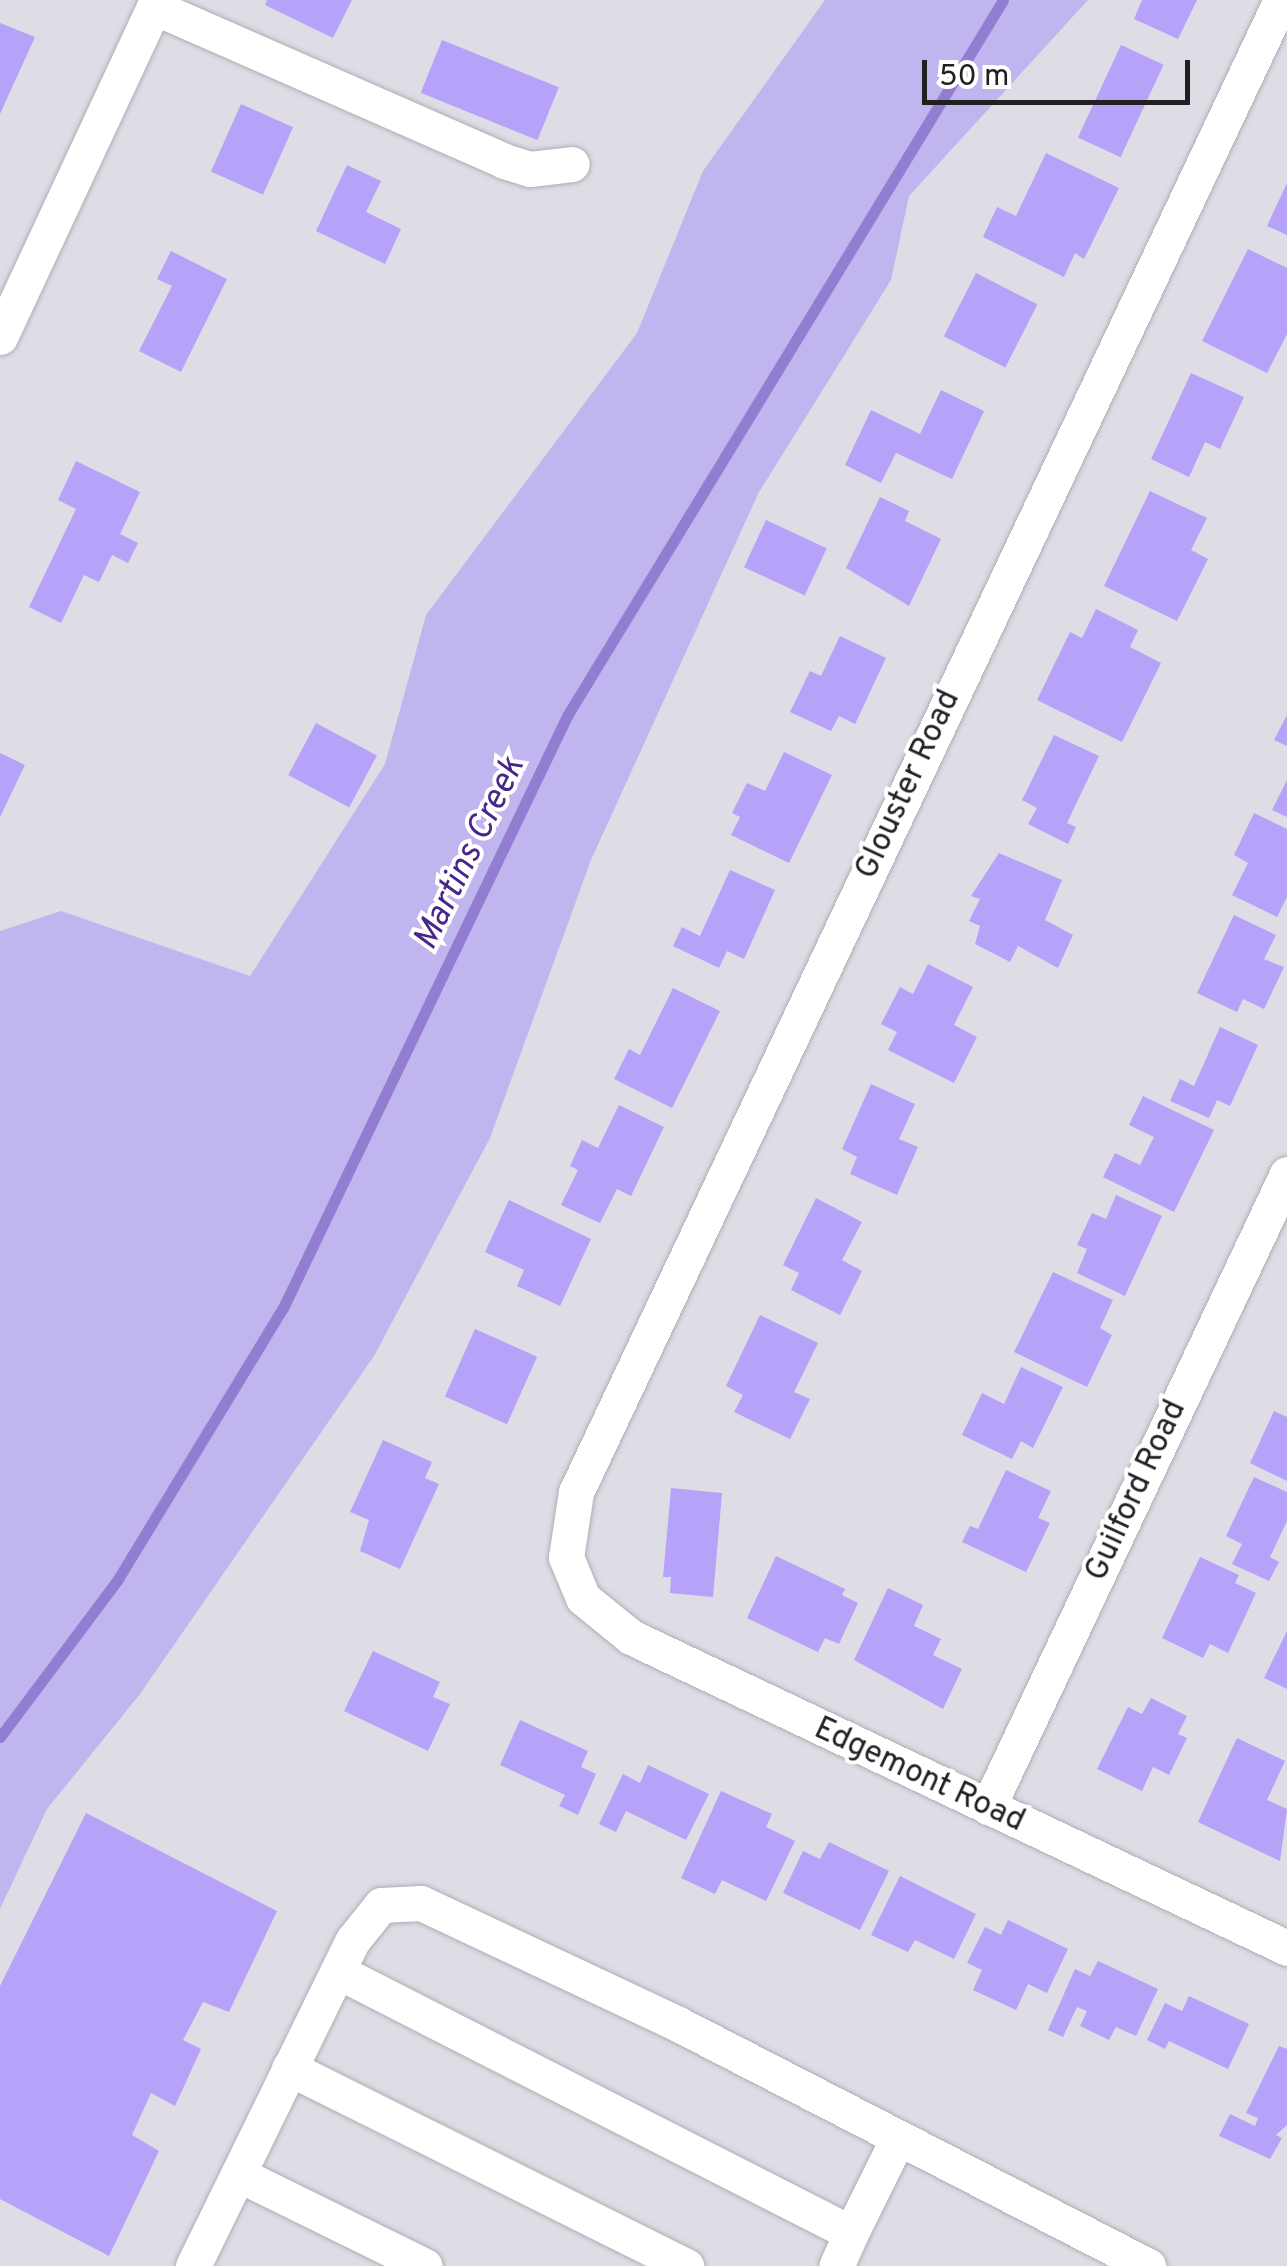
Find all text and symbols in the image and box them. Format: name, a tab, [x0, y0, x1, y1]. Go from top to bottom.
scale bar	[927, 40, 1194, 102]
text: 50 m	[939, 59, 1009, 96]
street label: Glouster Road	[848, 684, 970, 886]
water label: Martins Creek	[405, 751, 535, 957]
street label: Guilford Road	[1078, 1394, 1196, 1588]
street label: Edgemont Road	[808, 1710, 1030, 1842]

